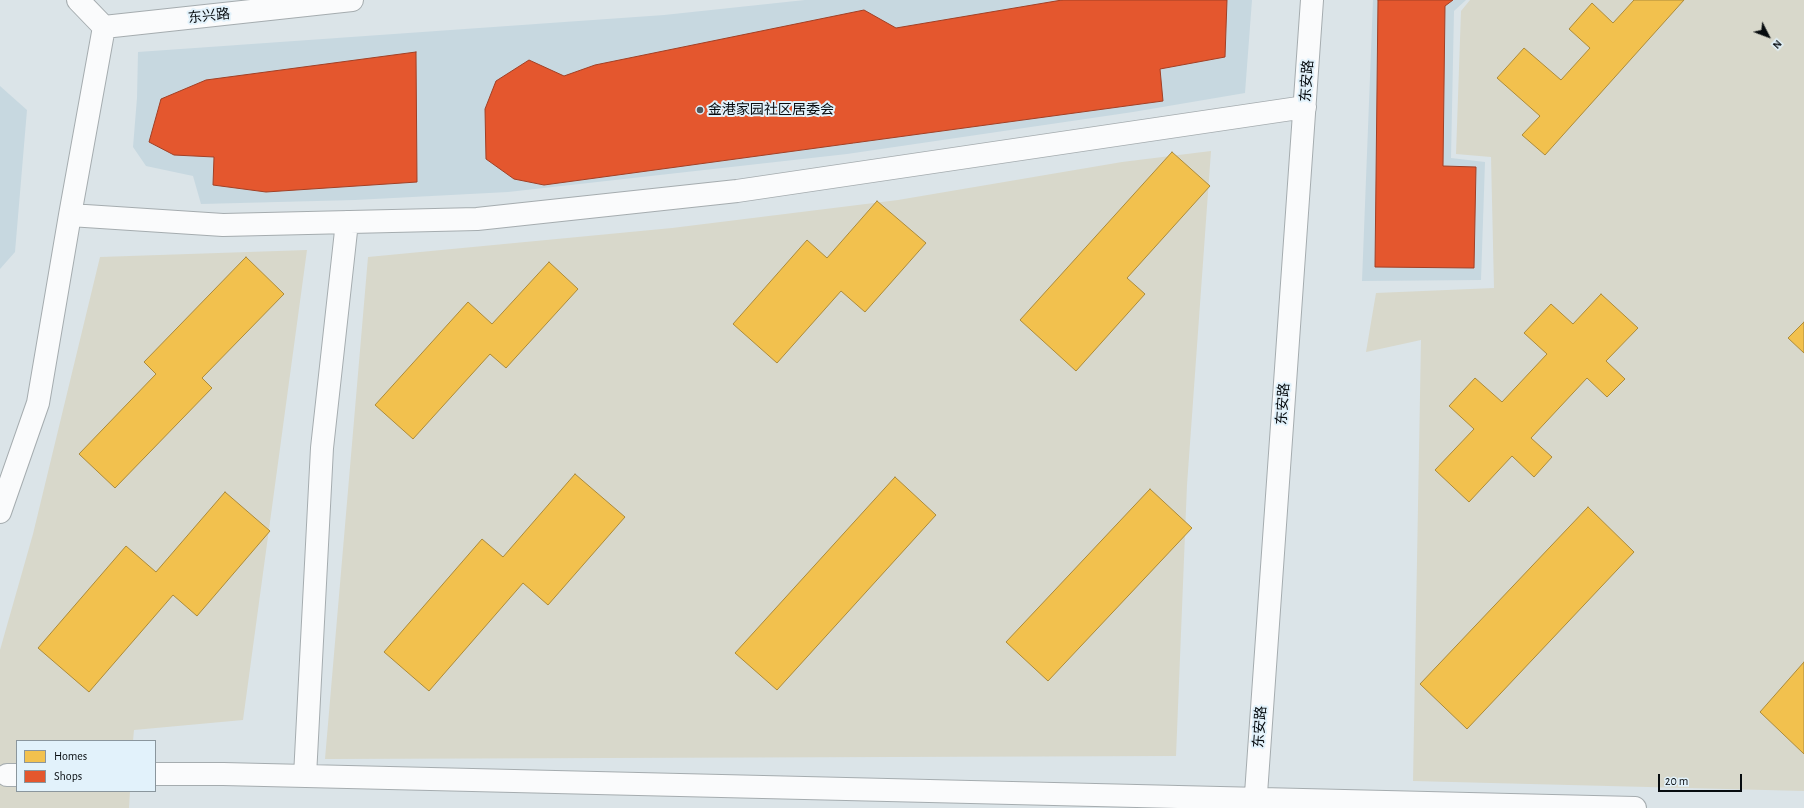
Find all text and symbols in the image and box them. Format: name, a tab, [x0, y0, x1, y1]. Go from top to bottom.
street label: 东兴路	[187, 5, 231, 27]
north arrow	[1748, 16, 1788, 56]
text: N	[1771, 38, 1784, 51]
street label: 东安路	[1297, 59, 1317, 103]
place label: 金港家园社区居委会	[708, 102, 834, 118]
marker: 金港家园社区居委会	[695, 105, 705, 115]
street label: 东安路	[1273, 382, 1293, 426]
street label: 东安路	[1250, 705, 1270, 749]
legend	[16, 740, 156, 792]
text: Homes	[54, 750, 87, 762]
scale bar	[1660, 766, 1744, 792]
text: Shops	[54, 770, 82, 782]
text: 20 m	[1665, 775, 1688, 787]

